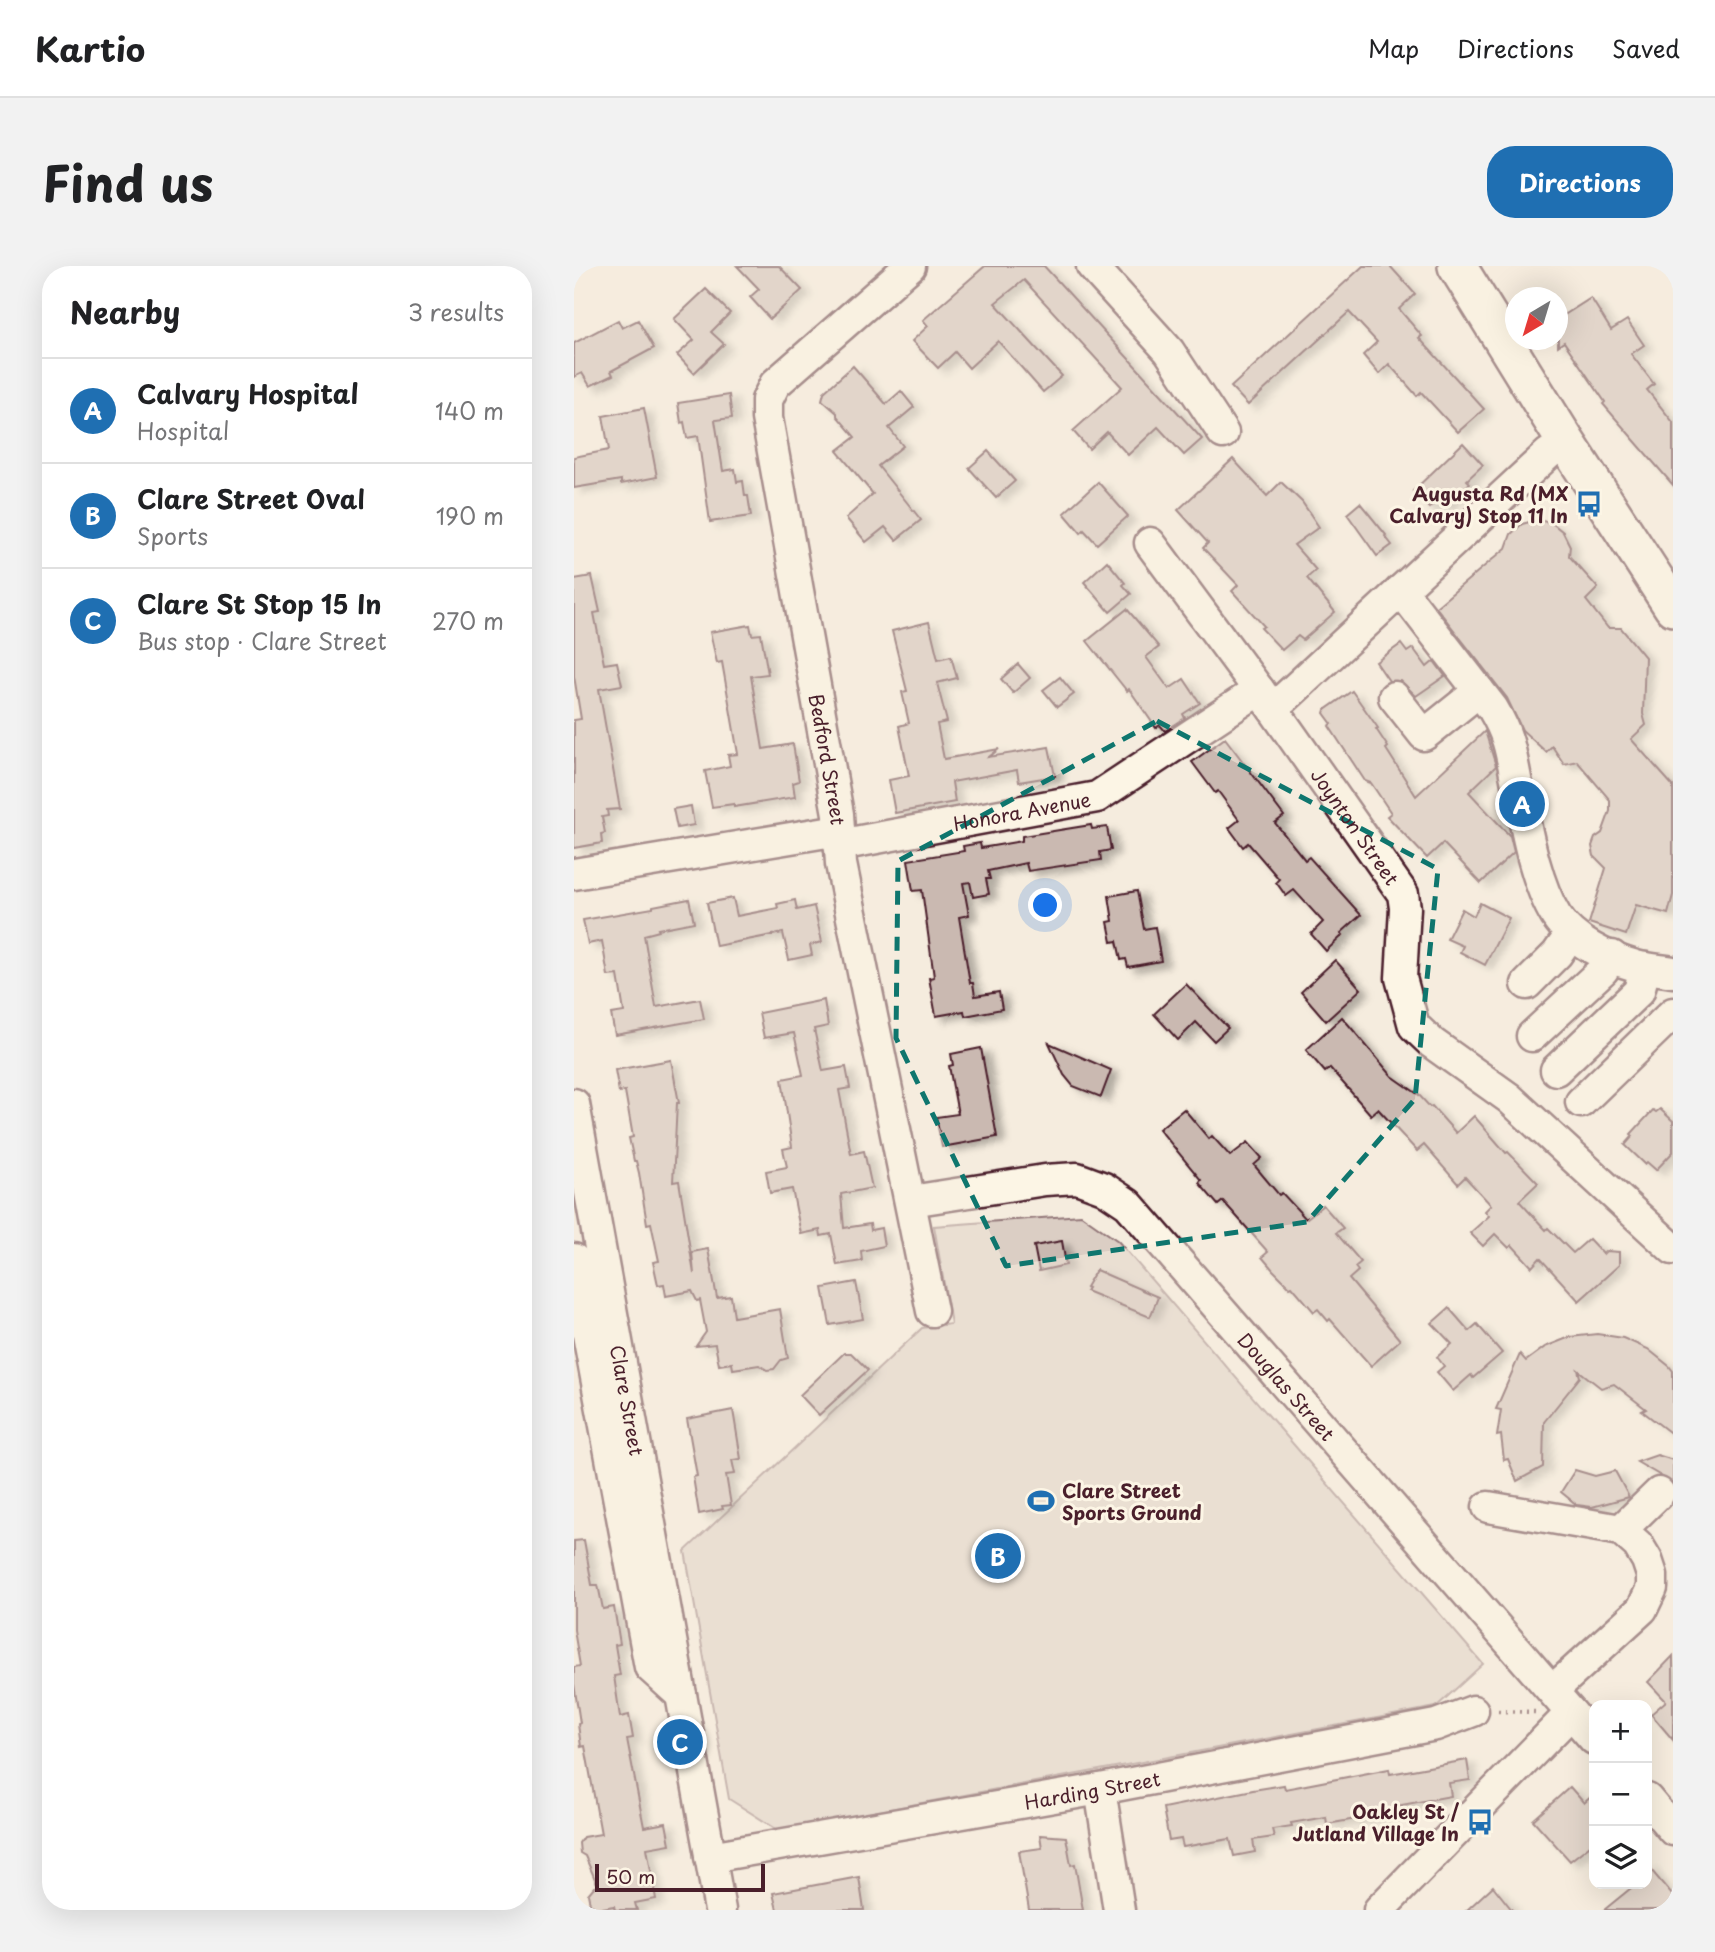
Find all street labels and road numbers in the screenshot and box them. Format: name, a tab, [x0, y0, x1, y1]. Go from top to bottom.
street label: Bedford Street	[803, 691, 853, 826]
street label: Joynton Street	[1305, 762, 1406, 891]
street label: Honora Avenue	[951, 784, 1093, 837]
street label: Douglas Street	[1232, 1326, 1342, 1447]
street label: Clare Street	[604, 1343, 651, 1458]
street label: Harding Street	[1022, 1764, 1163, 1816]

